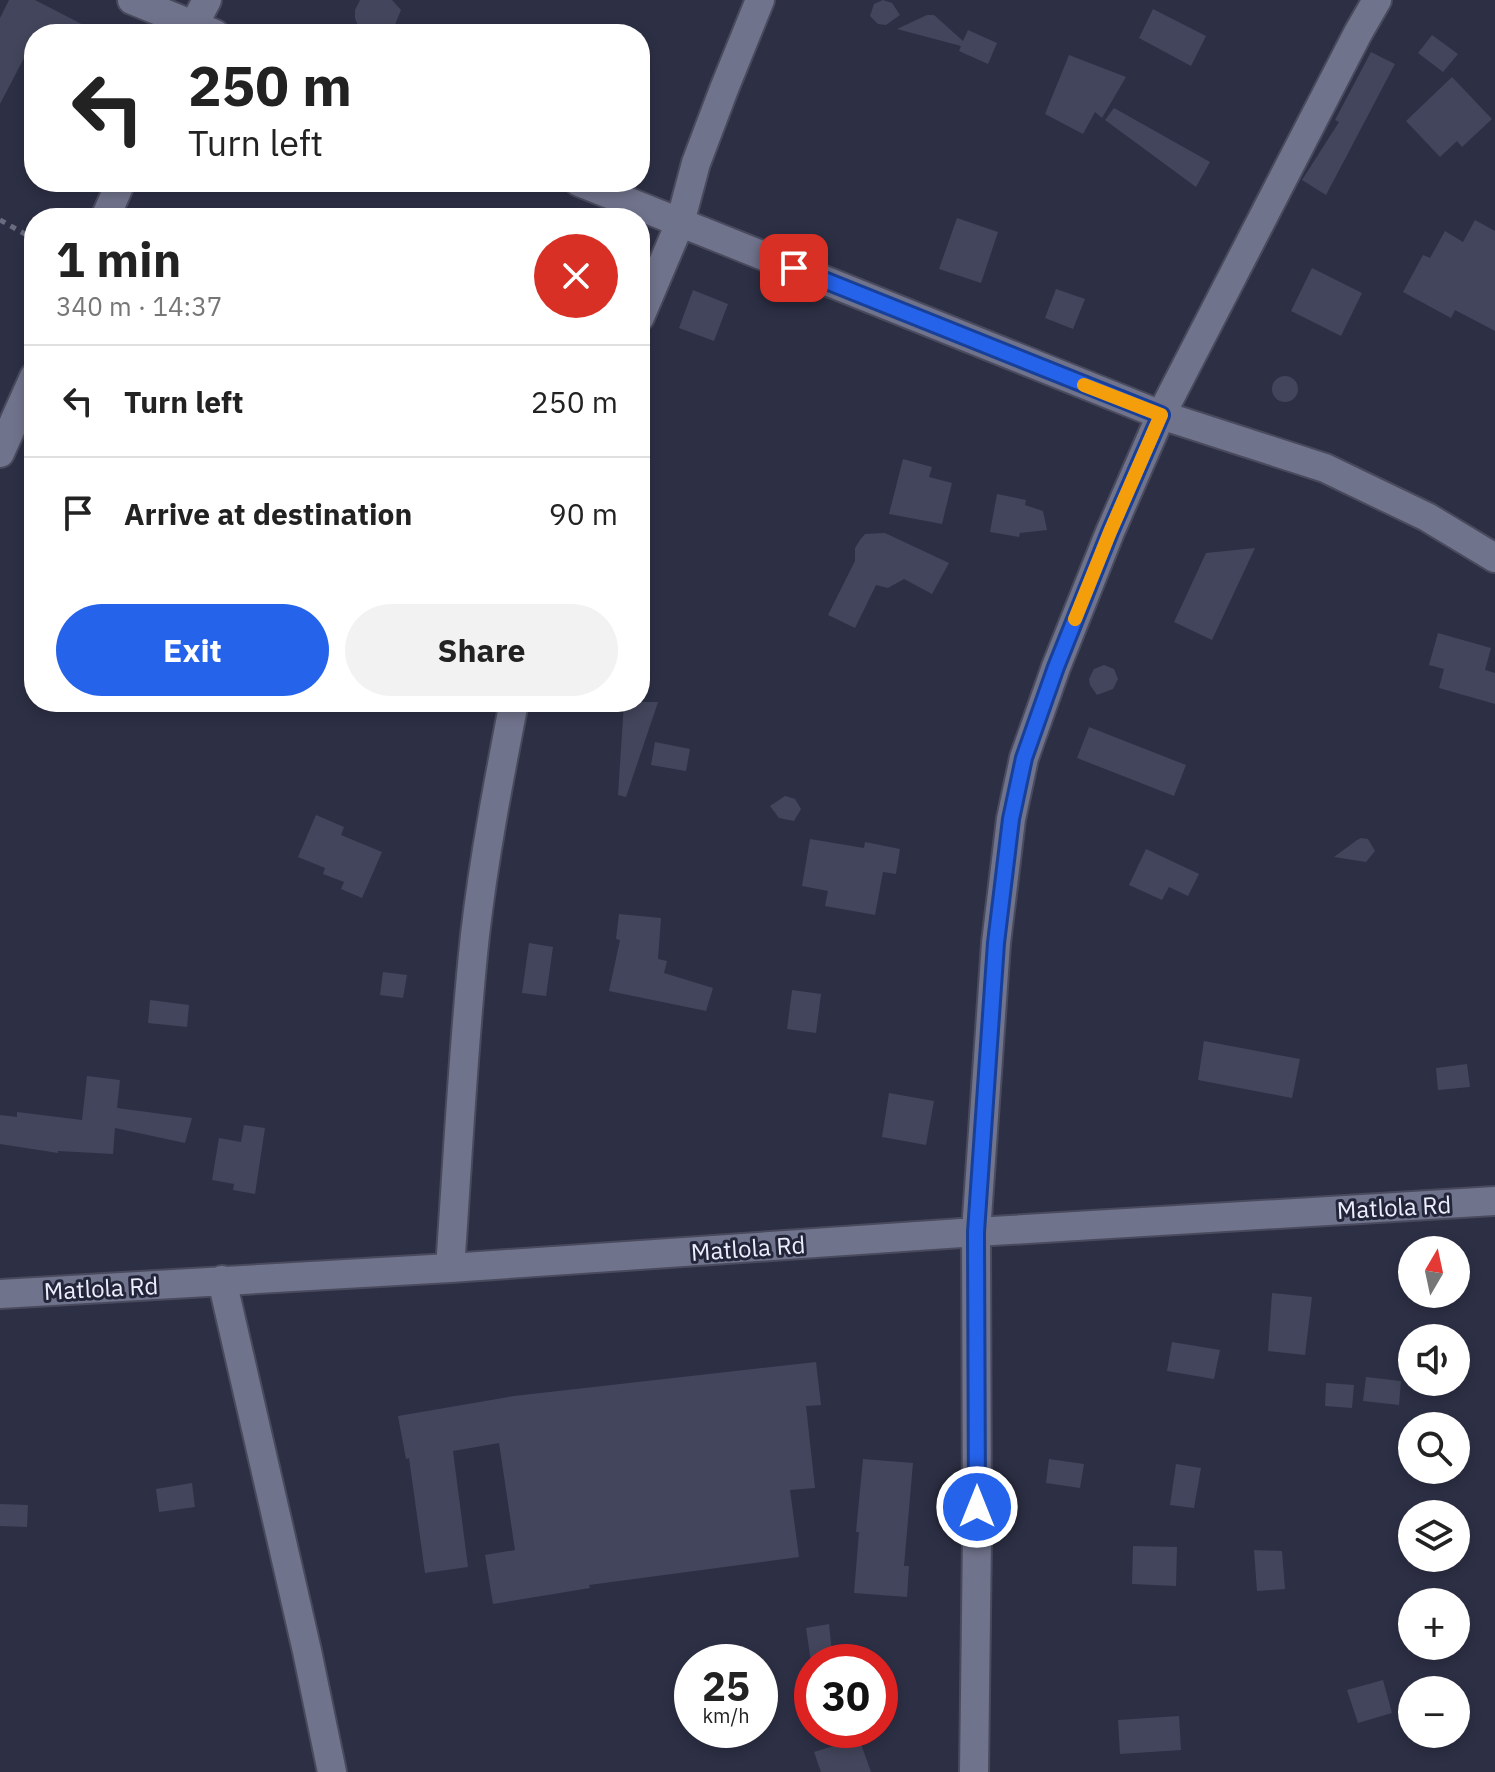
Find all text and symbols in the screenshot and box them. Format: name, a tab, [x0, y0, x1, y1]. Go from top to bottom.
text: 250 m	[188, 49, 352, 121]
icon: left	[56, 56, 160, 160]
text: Turn left	[188, 119, 323, 166]
text: 1 min	[56, 228, 181, 290]
button: close	[534, 234, 618, 318]
pin	[760, 234, 828, 302]
icon: arrive	[772, 246, 816, 290]
text: 340 m · 14:37	[56, 289, 222, 323]
icon: left	[56, 379, 100, 423]
text: Turn left	[124, 382, 243, 421]
text: 250 m	[531, 382, 618, 421]
icon: arrive	[56, 491, 100, 535]
text: Arrive at destination	[124, 494, 412, 533]
text: 90 m	[549, 494, 618, 533]
button: Exit	[56, 604, 329, 696]
button: Share	[345, 604, 618, 696]
street label: Matlola Rd	[1336, 1188, 1452, 1226]
street label: Matlola Rd	[690, 1228, 806, 1268]
north arrow	[1398, 1236, 1470, 1308]
map controls	[1398, 1236, 1470, 1748]
street label: Matlola Rd	[43, 1269, 159, 1307]
button: sound	[1398, 1324, 1470, 1396]
button: search	[1398, 1412, 1470, 1484]
position arrow	[935, 1465, 1019, 1549]
button: layers	[1398, 1500, 1470, 1572]
button: +	[1398, 1588, 1470, 1660]
speed limit sign: 30	[794, 1644, 898, 1748]
text: 25	[702, 1660, 750, 1712]
button: −	[1398, 1676, 1470, 1748]
text: km/h	[702, 1702, 750, 1729]

